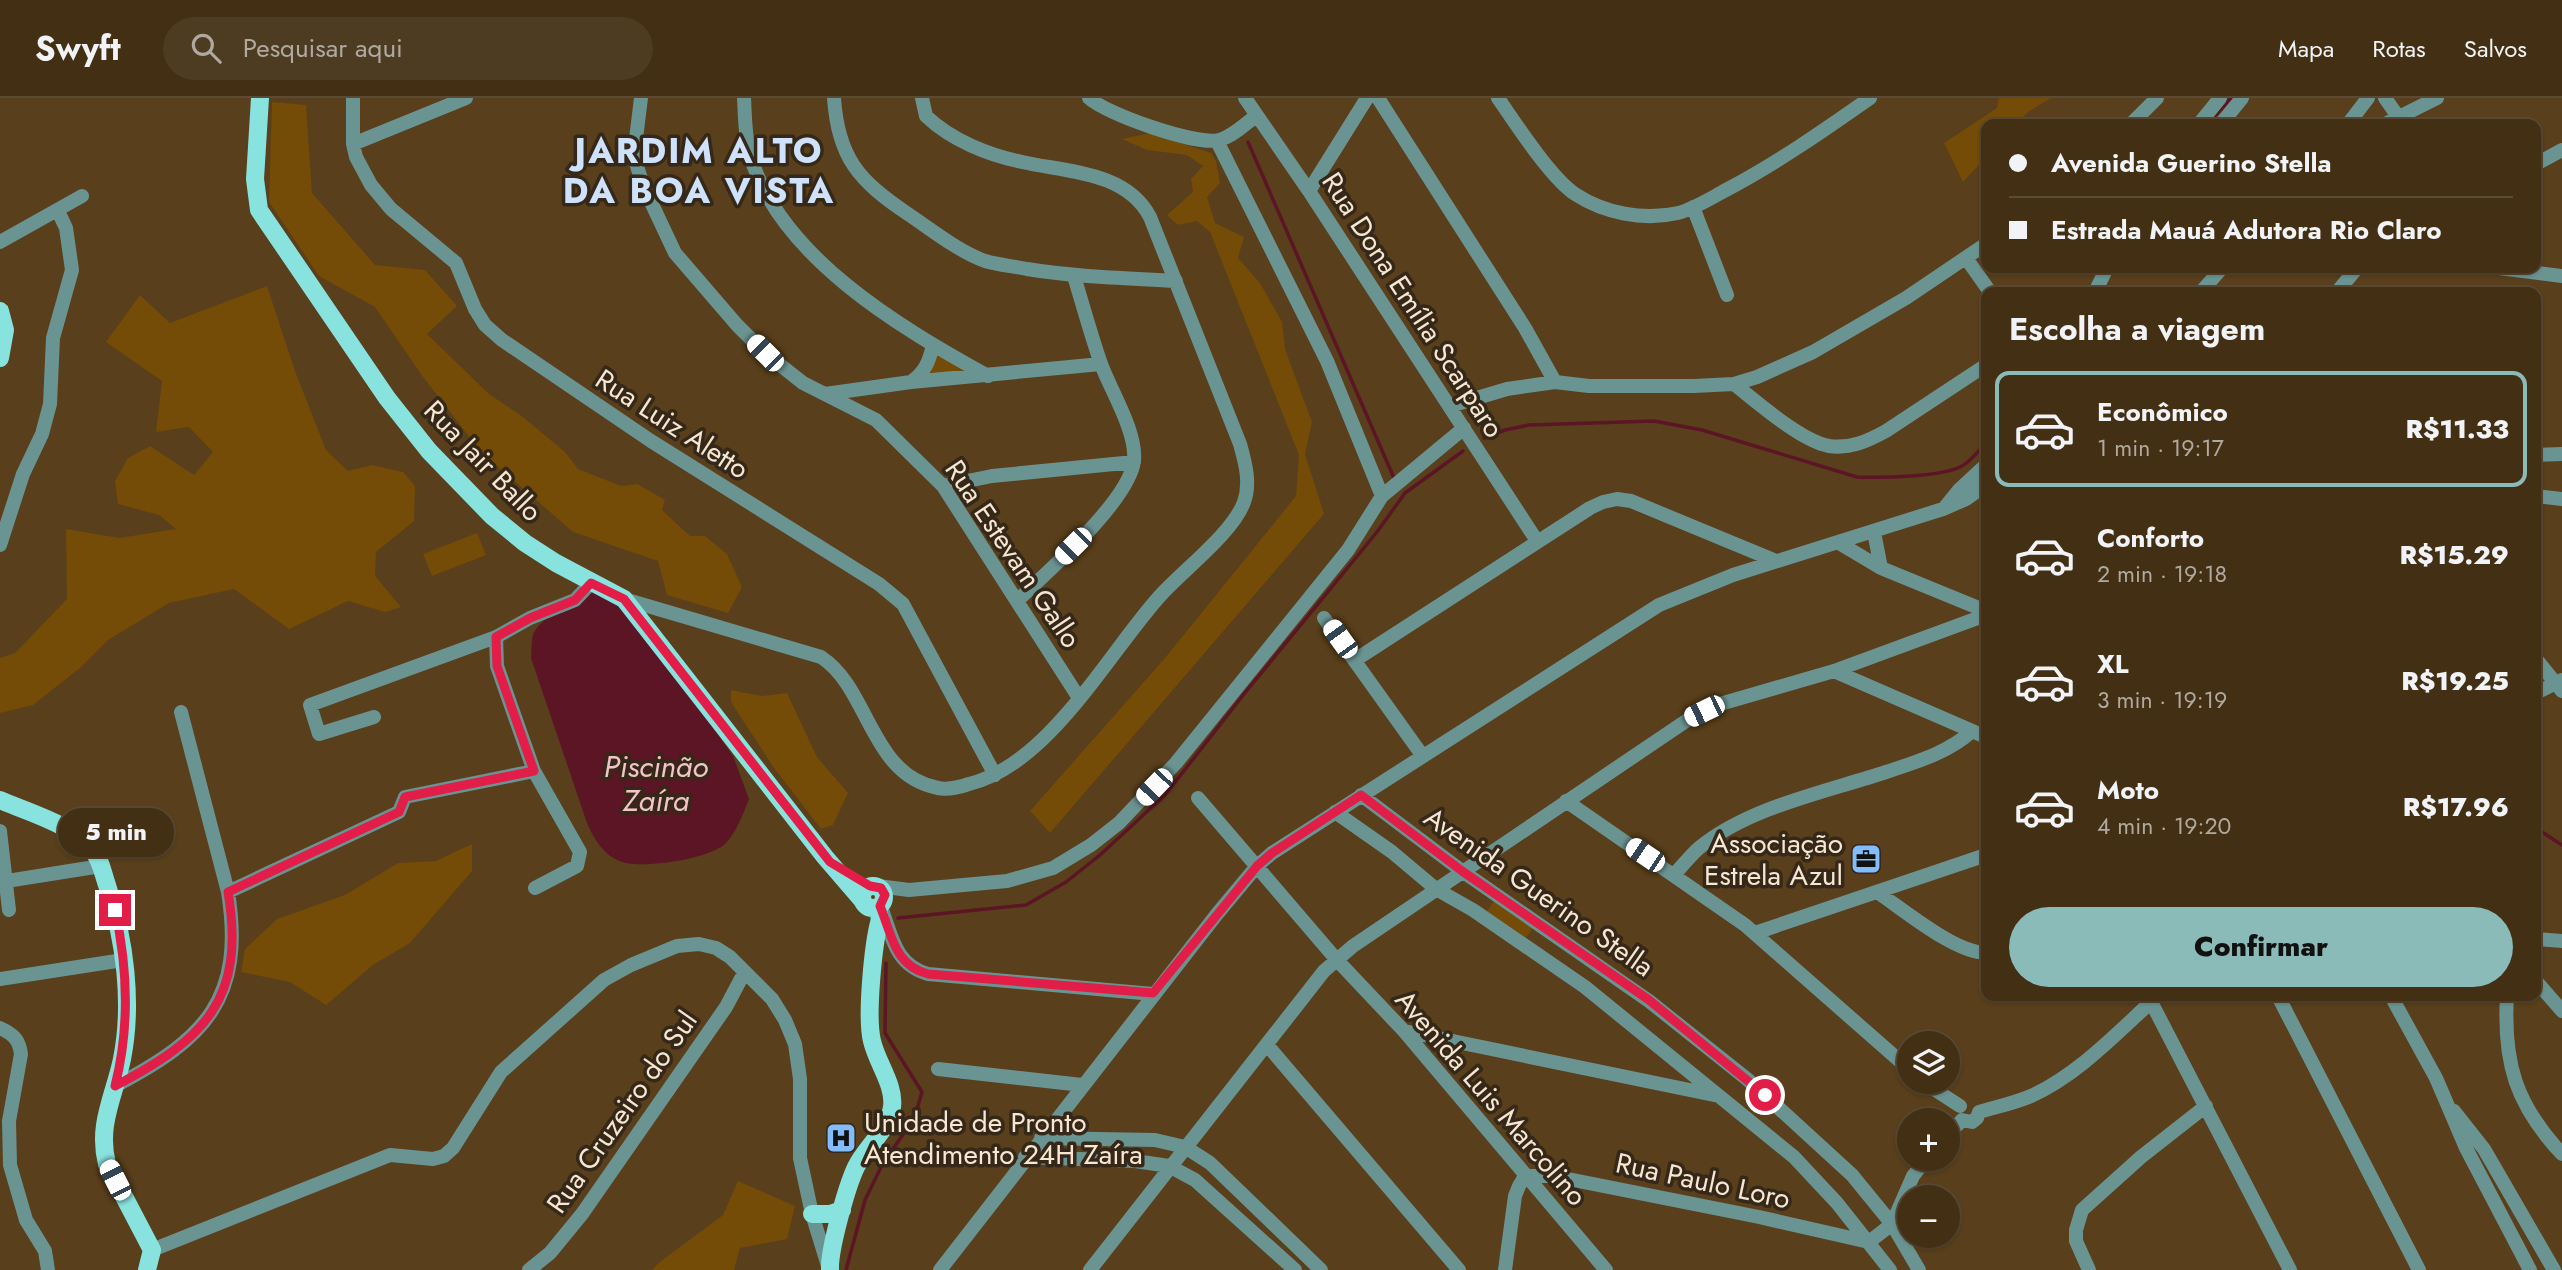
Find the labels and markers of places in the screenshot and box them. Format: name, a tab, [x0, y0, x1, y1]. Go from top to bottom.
place label: Associação Estrela Azul	[1704, 823, 1843, 896]
office icon: Associação Estrela Azul	[1849, 842, 1883, 876]
place label: Unidade de Pronto Atendimento 24H Zaíra	[864, 1102, 1143, 1175]
hospital icon: Unidade de Pronto Atendimento 24H Zaíra	[824, 1121, 858, 1155]

